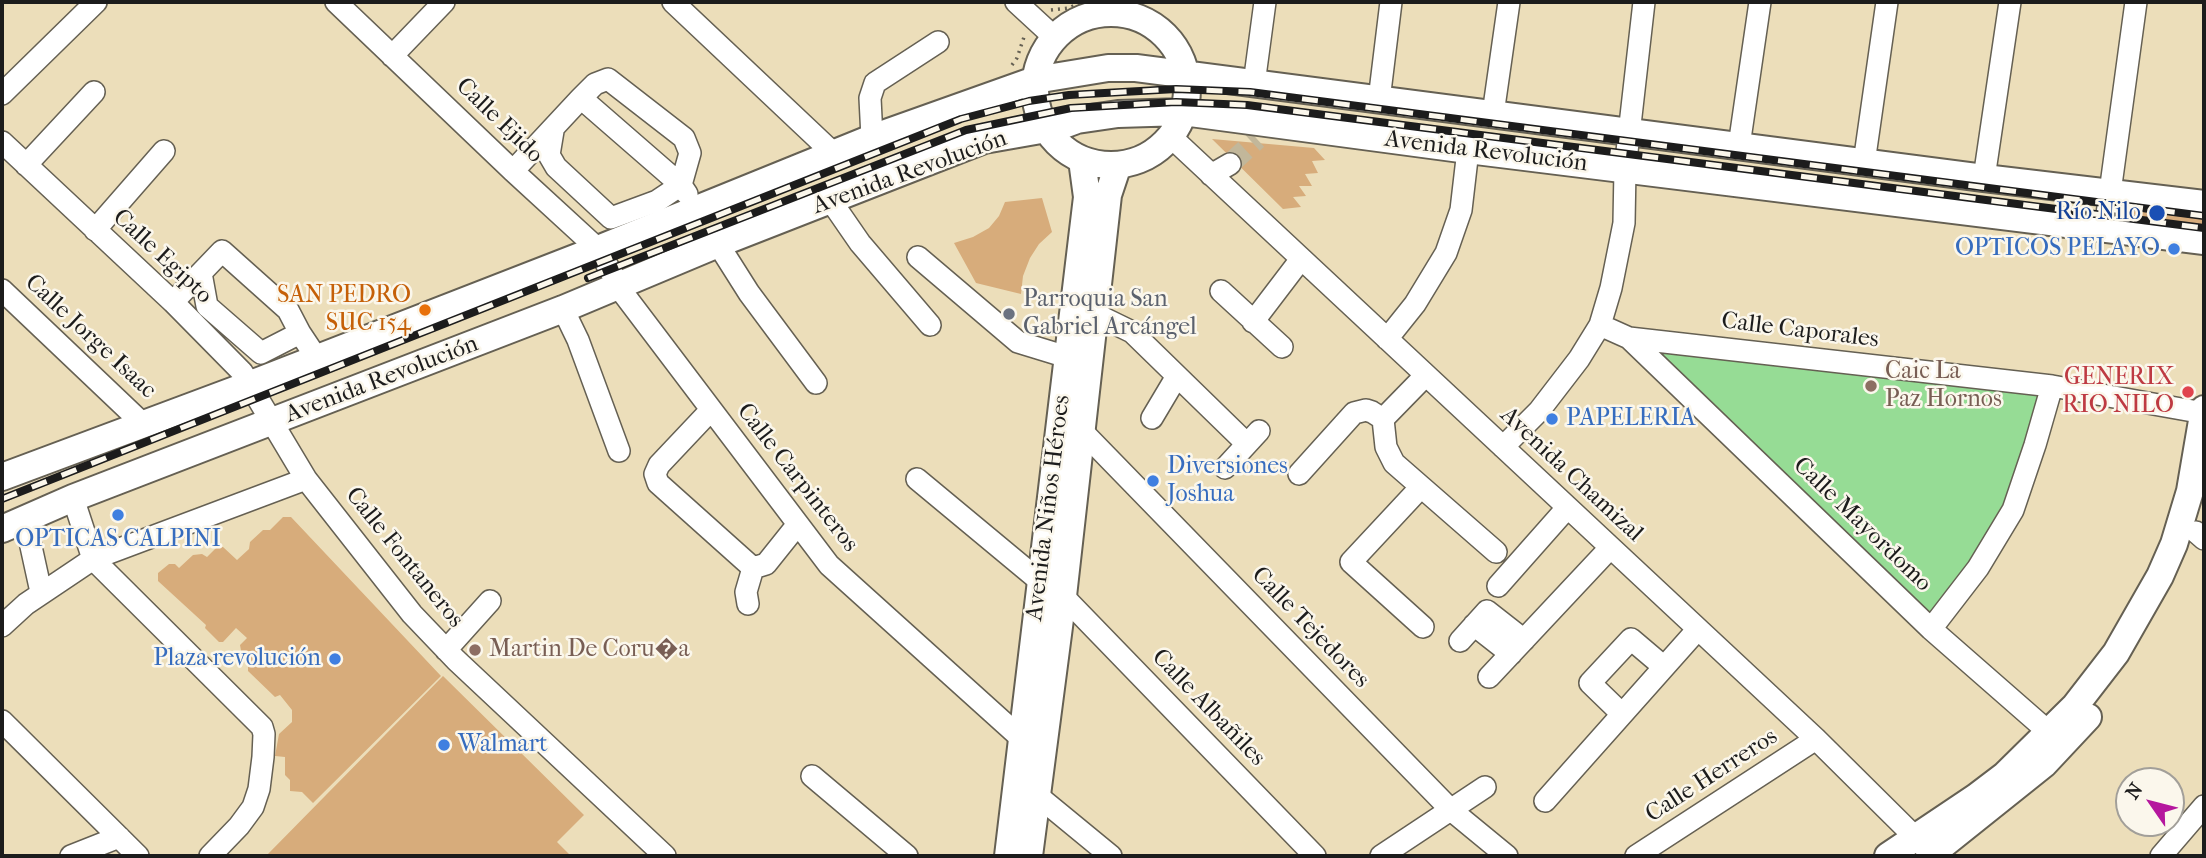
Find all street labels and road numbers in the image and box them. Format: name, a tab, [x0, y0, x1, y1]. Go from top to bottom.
street label: Calle Ejido	[449, 72, 549, 170]
street label: Avenida Revolución	[809, 125, 1011, 221]
street label: Avenida Revolución	[1383, 125, 1589, 179]
street label: Calle Egipto	[106, 204, 218, 310]
street label: Calle Jorge Isaac	[18, 269, 162, 405]
street label: Calle Caporales	[1720, 307, 1880, 355]
street label: Avenida Revolución	[282, 330, 482, 430]
street label: Avenida Niños Héroes	[1021, 394, 1077, 622]
street label: Calle Carpinteros	[730, 398, 864, 558]
street label: Avenida Chamizal	[1494, 401, 1648, 549]
street label: Calle Mayordomo	[1787, 452, 1937, 598]
street label: Calle Fontaneros	[339, 482, 469, 634]
street label: Calle Tejedores	[1245, 561, 1375, 695]
street label: Calle Albañiles	[1145, 644, 1271, 772]
street label: Calle Herreros	[1641, 723, 1783, 829]

